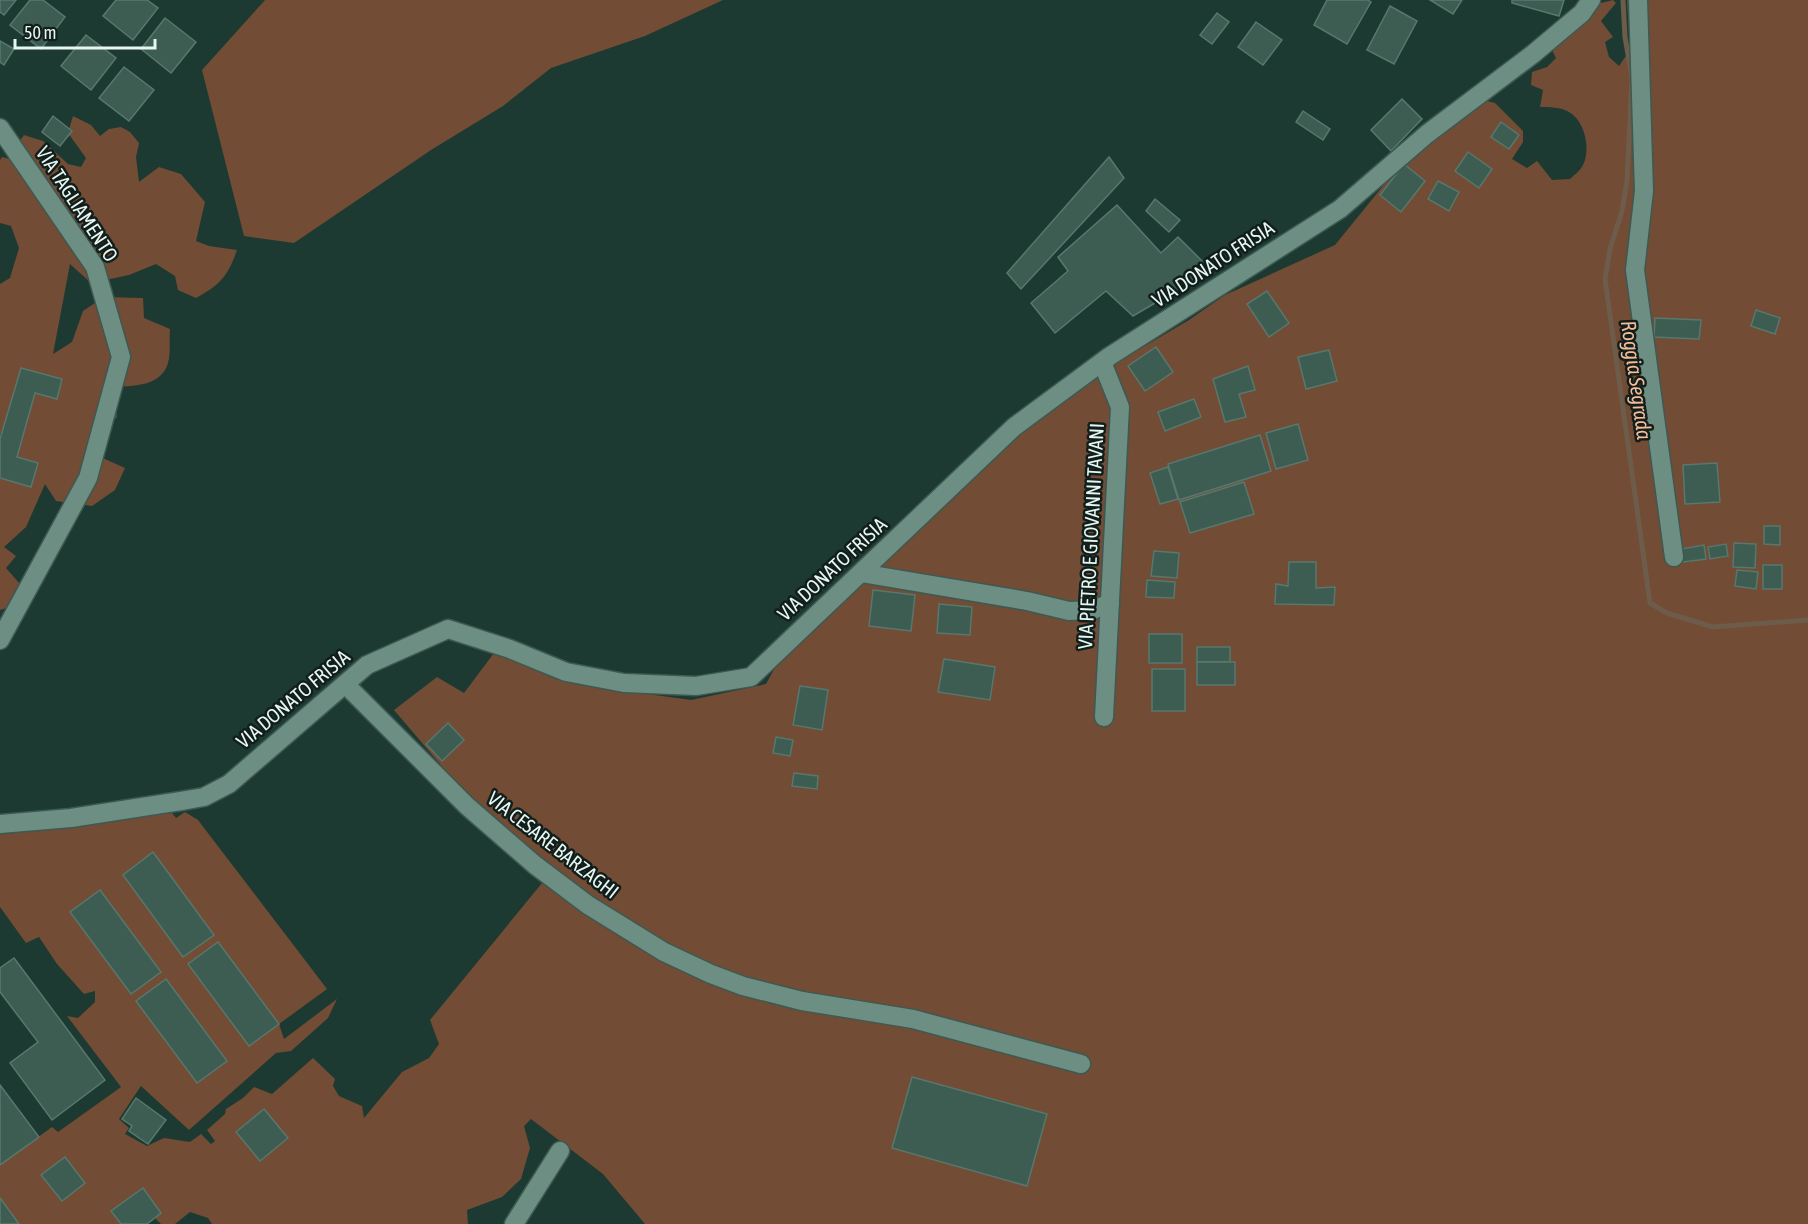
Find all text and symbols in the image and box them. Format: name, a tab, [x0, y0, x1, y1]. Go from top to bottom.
scale bar	[15, 12, 154, 50]
text: 50 m	[24, 22, 56, 43]
street label: VIA TAGLIAMENTO	[32, 142, 123, 265]
street label: VIA DONATO FRISIA	[1148, 216, 1278, 311]
water label: Roggia Segrada	[1617, 319, 1657, 441]
street label: VIA PIETRO E GIOVANNI TAVANI	[1073, 422, 1108, 650]
street label: VIA DONATO FRISIA	[772, 512, 891, 625]
street label: VIA DONATO FRISIA	[232, 645, 354, 753]
street label: VIA CESARE BARZAGHI	[483, 786, 623, 903]

